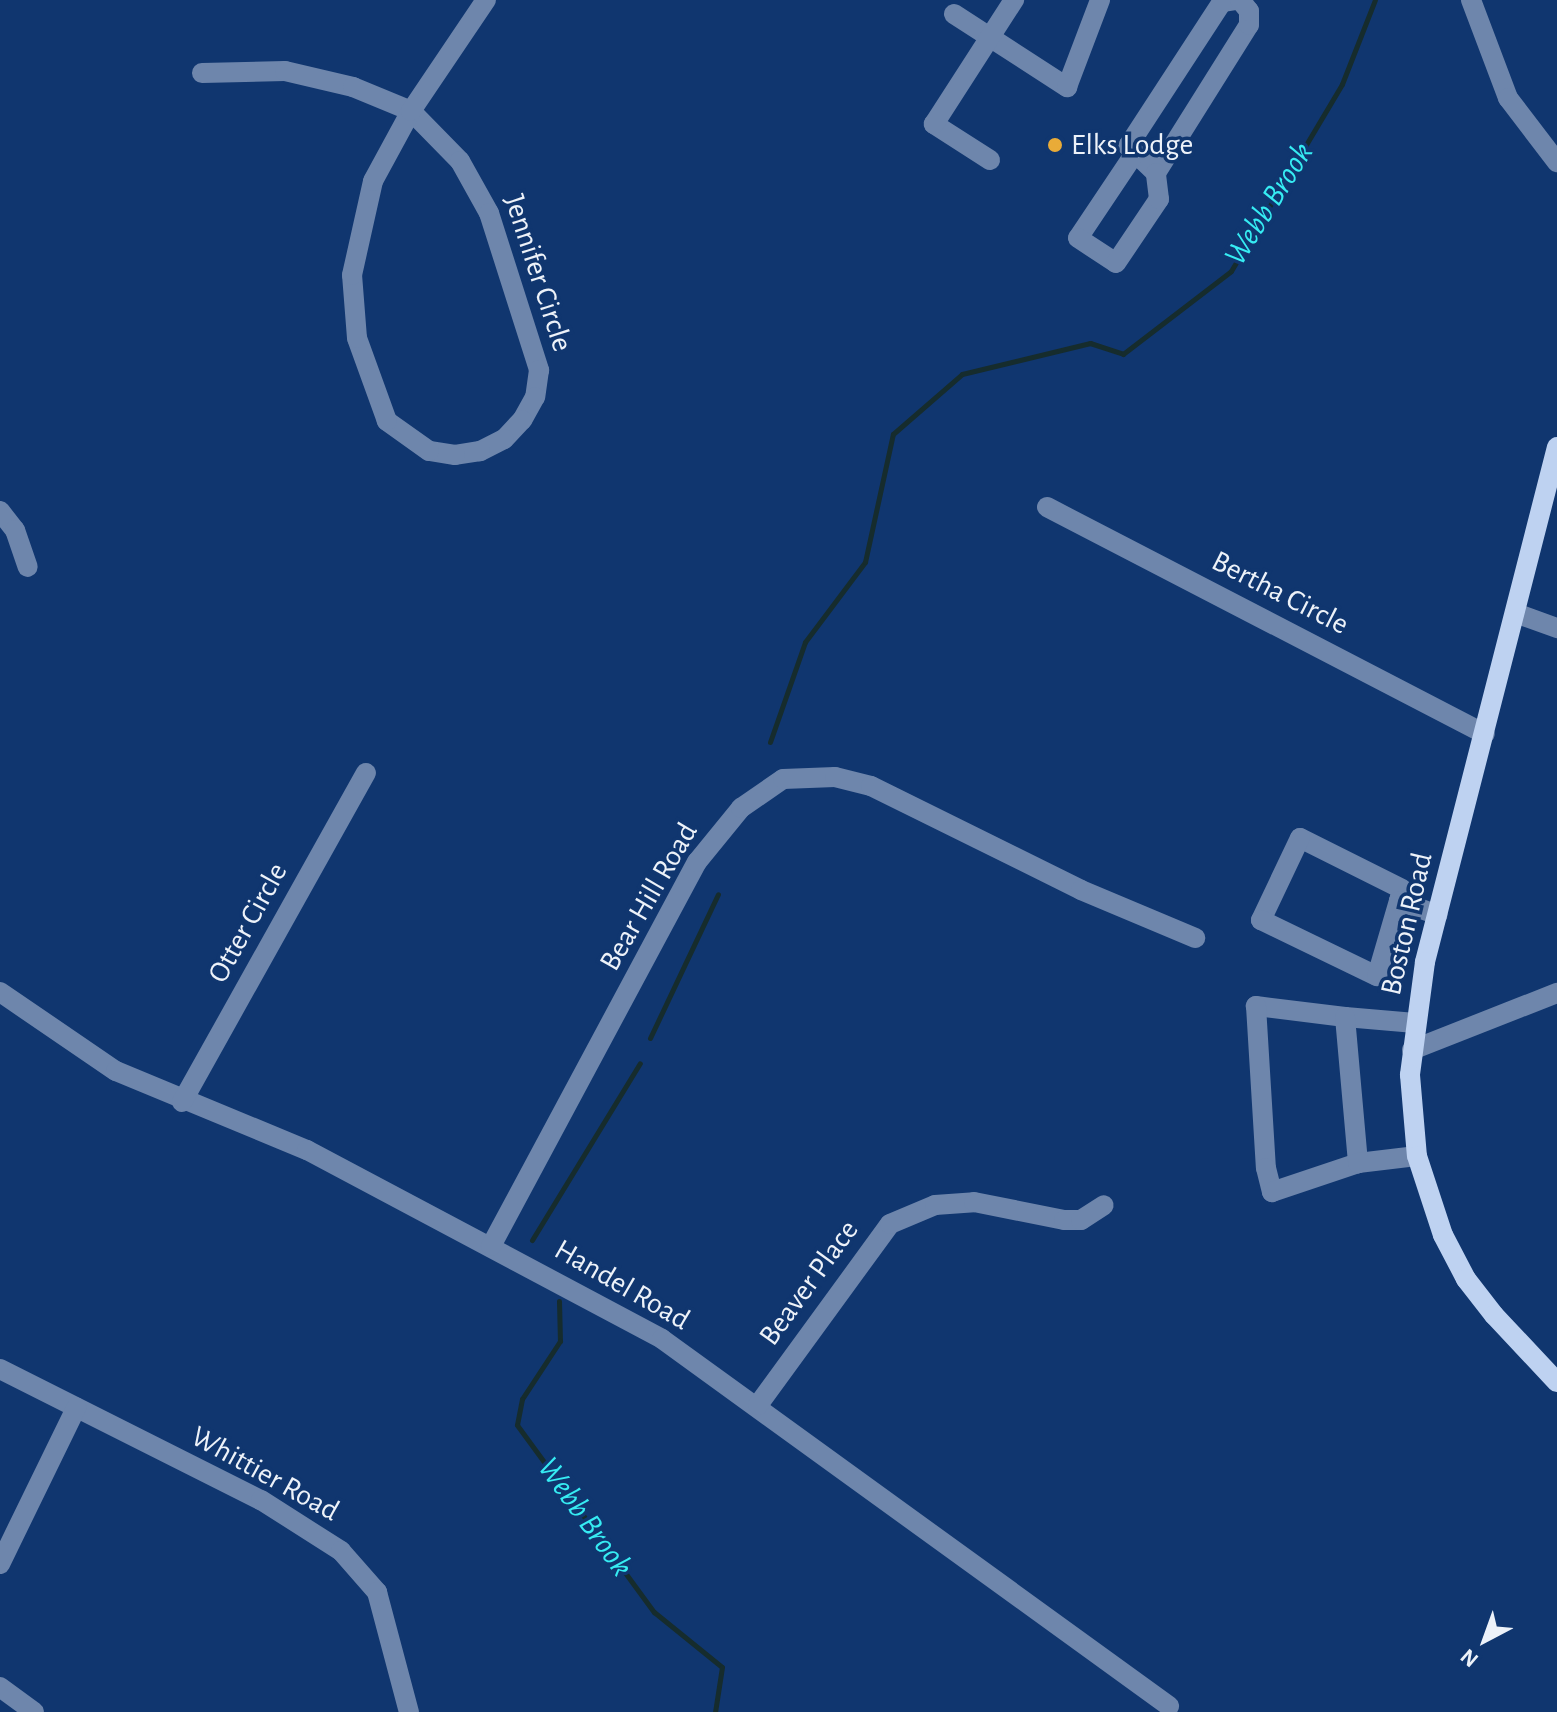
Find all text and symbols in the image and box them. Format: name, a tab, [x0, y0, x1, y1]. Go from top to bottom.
place label: Elks Lodge	[1071, 127, 1193, 163]
water label: Webb Brook	[1216, 135, 1322, 273]
marker: Elks Lodge	[1046, 136, 1064, 154]
street label: Jennifer Circle	[496, 190, 580, 356]
street label: Bertha Circle	[1206, 543, 1354, 643]
street label: Bear Hill Road	[592, 817, 706, 977]
street label: Boston Road	[1373, 849, 1441, 999]
street label: Otter Circle	[200, 857, 296, 989]
street label: Beaver Place	[752, 1213, 866, 1353]
street label: Handel Road	[548, 1232, 696, 1338]
street label: Whittier Road	[185, 1419, 345, 1529]
water label: Webb Brook	[529, 1450, 641, 1584]
north arrow	[1445, 1600, 1525, 1680]
text: N	[1456, 1645, 1482, 1671]

